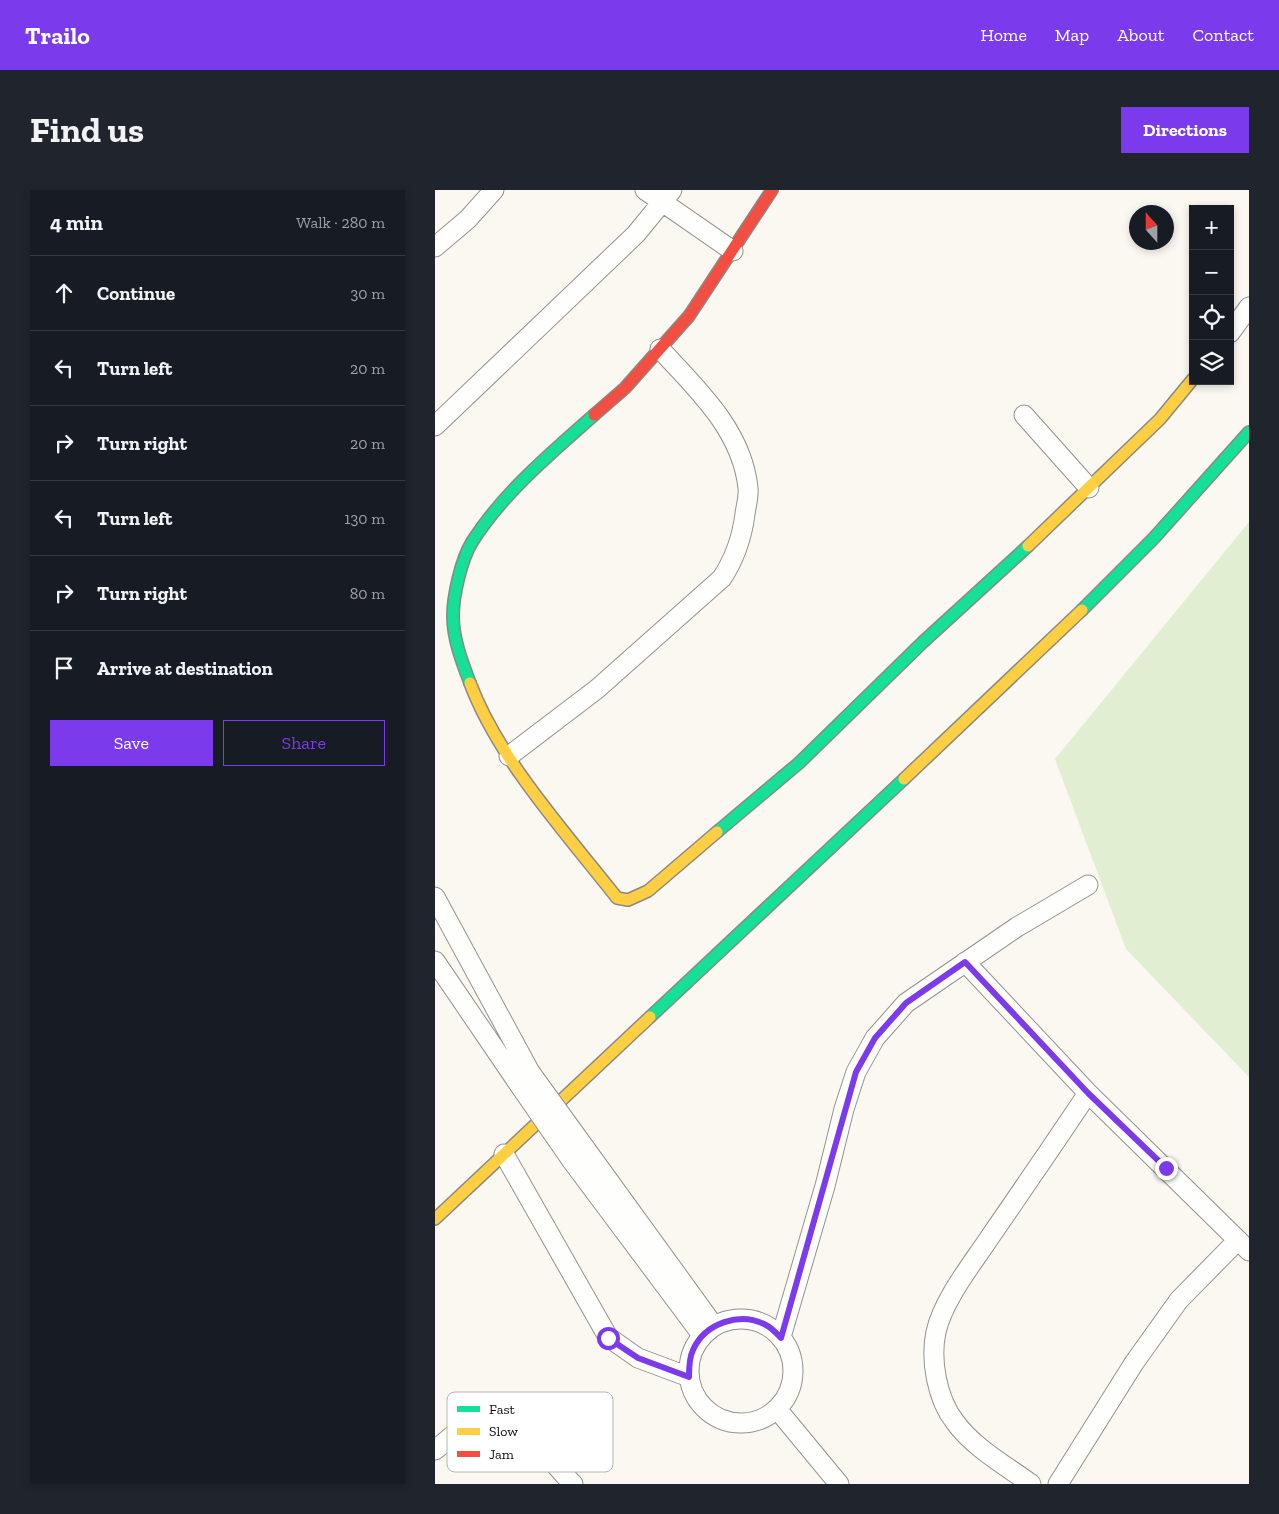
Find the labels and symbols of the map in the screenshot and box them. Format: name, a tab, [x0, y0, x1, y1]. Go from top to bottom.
north arrow	[1129, 205, 1174, 250]
route end	[1155, 1157, 1178, 1180]
route start	[597, 1327, 620, 1350]
legend	[447, 1392, 613, 1472]
text: Fast	[489, 1401, 516, 1418]
text: Slow	[489, 1423, 518, 1440]
text: Jam	[489, 1446, 514, 1463]

